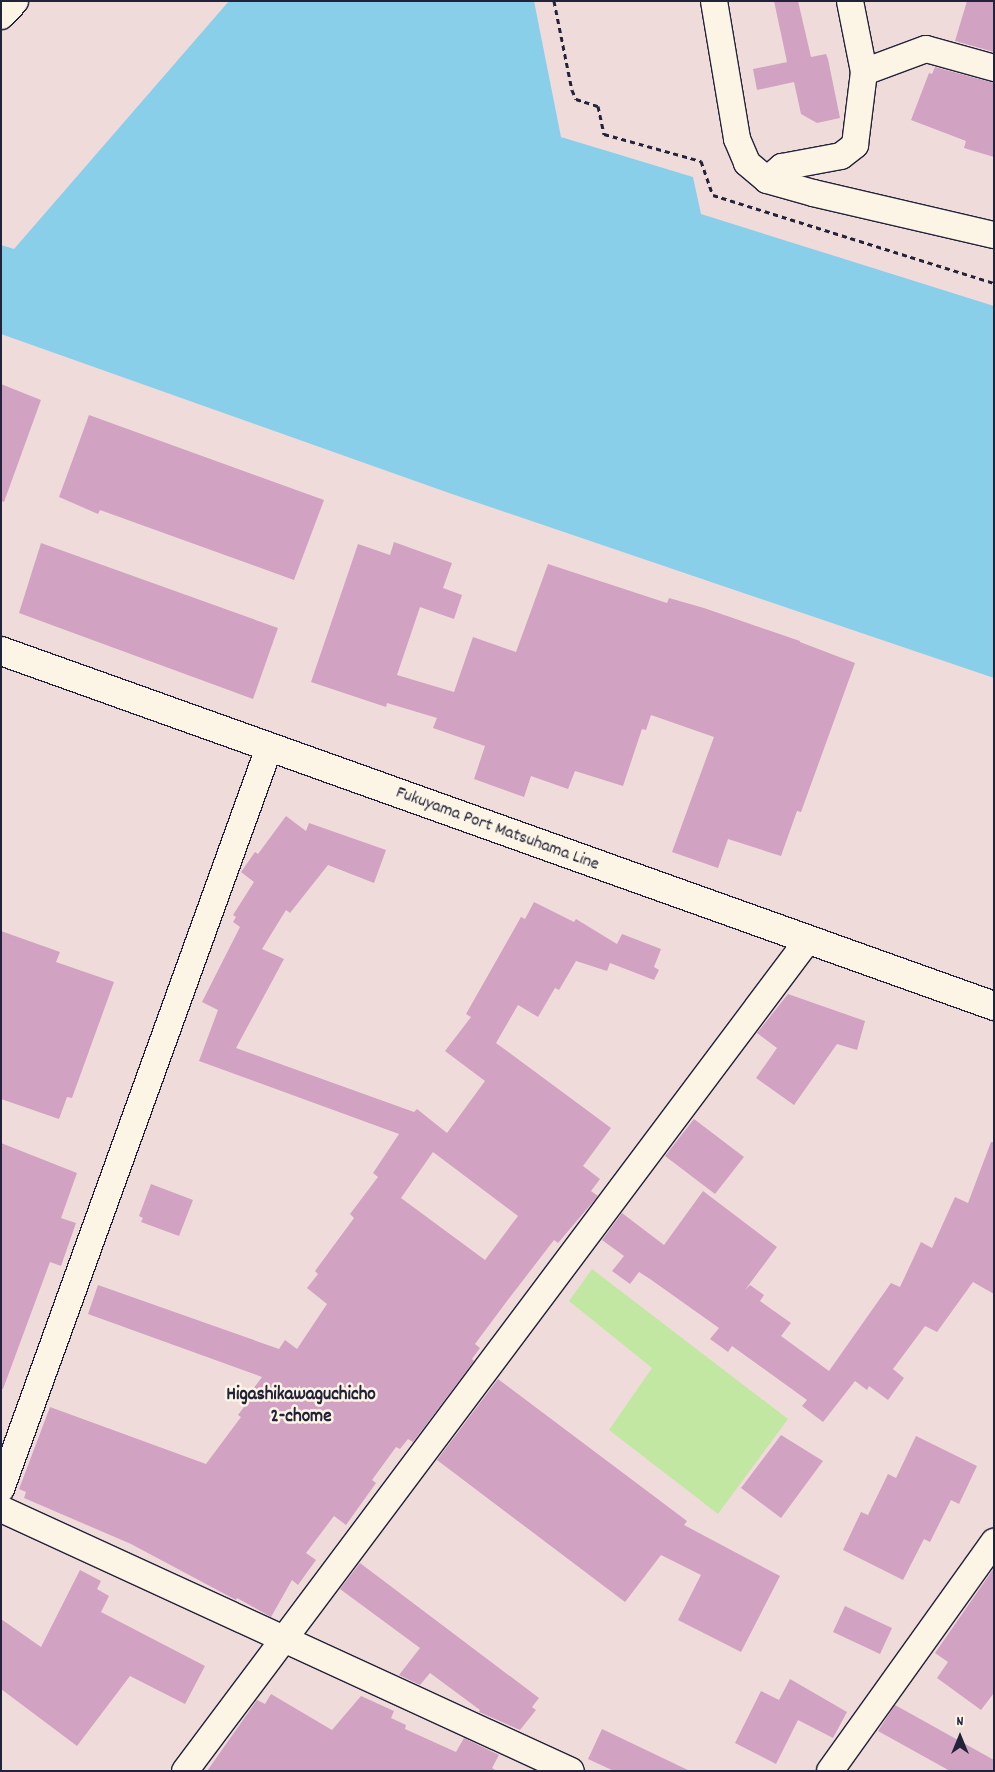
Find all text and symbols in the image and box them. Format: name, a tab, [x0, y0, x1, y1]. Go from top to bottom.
street label: Fukuyama Port Matsuhama Line	[392, 783, 602, 877]
district label: Higashikawaguchicho 2-chome	[226, 1385, 376, 1429]
north arrow	[935, 1712, 985, 1762]
text: N	[957, 1712, 963, 1732]

